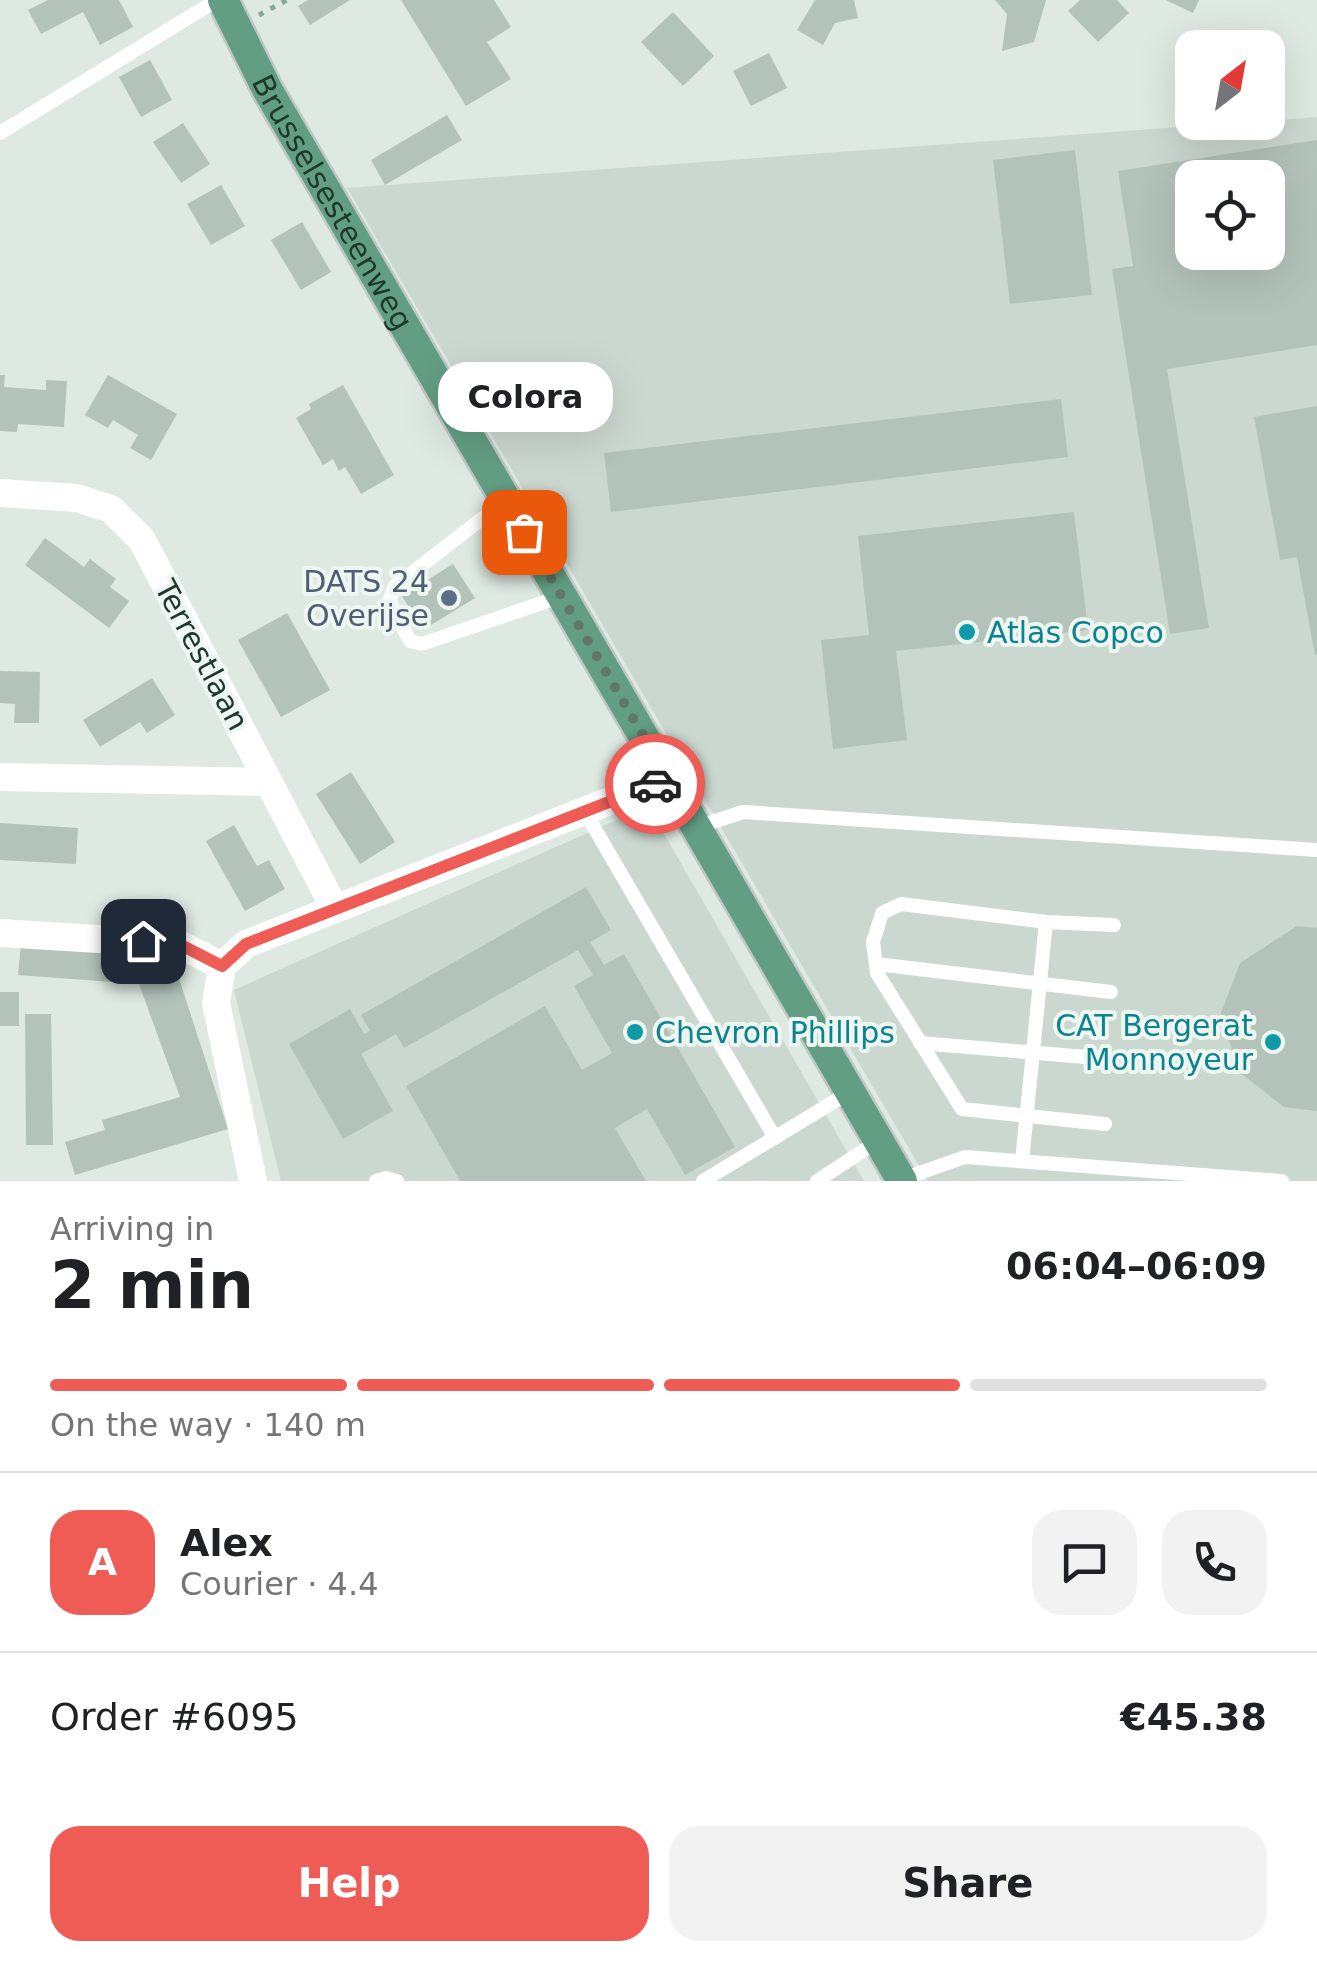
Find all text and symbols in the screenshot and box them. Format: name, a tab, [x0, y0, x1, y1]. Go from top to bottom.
north arrow	[1175, 30, 1285, 140]
map controls	[1175, 30, 1285, 270]
street label: Brusselsesteenweg	[245, 69, 421, 336]
button: locate	[1175, 160, 1285, 270]
callout: Colora	[436, 362, 612, 432]
text: Colora	[468, 378, 583, 416]
pin	[482, 490, 567, 575]
icon: bag	[497, 505, 552, 560]
place label: DATS 24 Overijse	[303, 564, 429, 633]
street label: Terrestlaan	[147, 573, 256, 736]
marker: DATS 24 Overijse	[438, 587, 460, 609]
place label: Atlas Copco	[987, 615, 1164, 650]
marker: Atlas Copco	[956, 621, 978, 643]
courier	[605, 734, 705, 834]
icon: car	[628, 757, 683, 812]
pin	[101, 899, 186, 984]
icon: home	[116, 914, 171, 969]
place label: CAT Bergerat Monnoyeur	[1055, 1008, 1254, 1077]
place label: Chevron Phillips	[655, 1015, 895, 1050]
marker: Chevron Phillips	[624, 1021, 646, 1043]
marker: CAT Bergerat Monnoyeur	[1262, 1031, 1284, 1053]
text: Arriving in	[50, 1210, 214, 1248]
text: 06:04–06:09	[1006, 1244, 1267, 1288]
text: 2 min	[50, 1248, 254, 1323]
text: On the way · 140 m	[50, 1406, 366, 1444]
button: chat	[1032, 1510, 1137, 1615]
button: phone	[1162, 1510, 1267, 1615]
text: Alex	[180, 1521, 273, 1565]
text: A	[88, 1540, 117, 1584]
text: Courier · 4.4	[180, 1565, 379, 1603]
text: Order #6095	[50, 1695, 299, 1739]
text: €45.38	[1120, 1695, 1267, 1739]
button: Help	[50, 1826, 649, 1941]
button: Share	[669, 1826, 1267, 1941]

